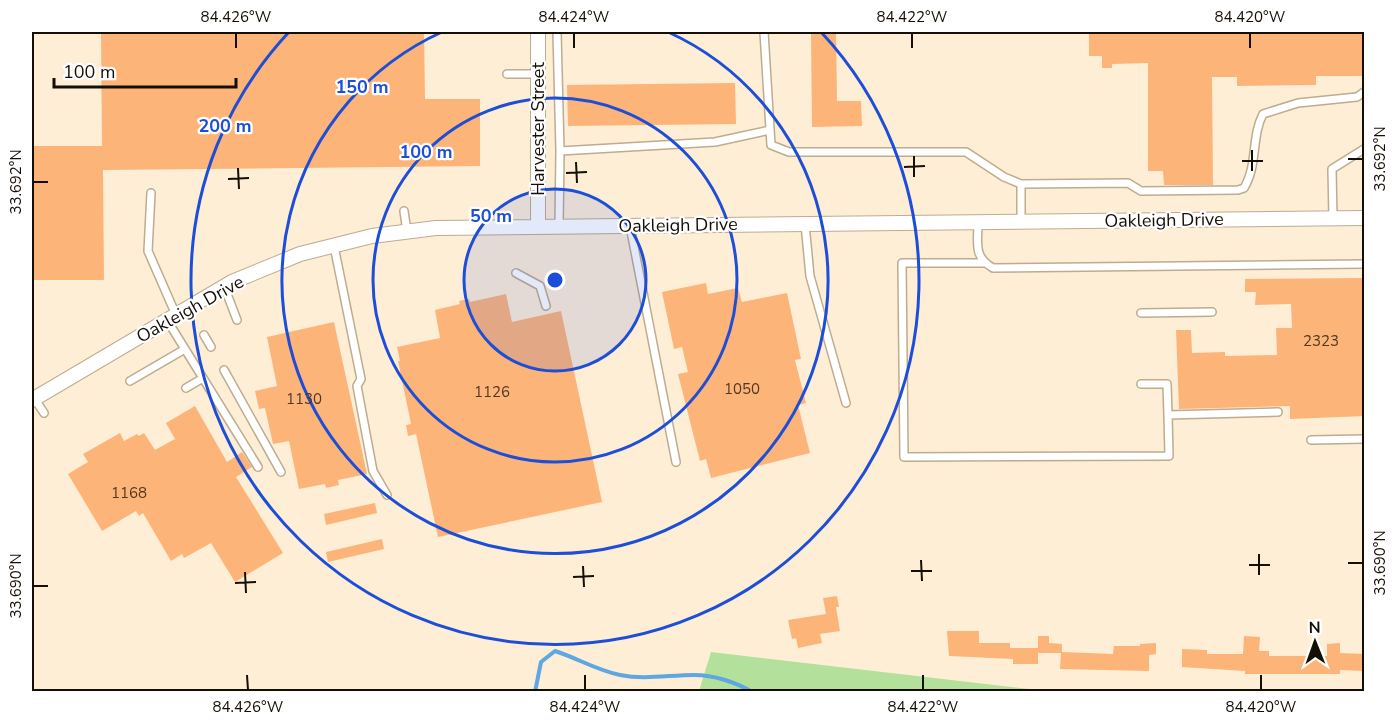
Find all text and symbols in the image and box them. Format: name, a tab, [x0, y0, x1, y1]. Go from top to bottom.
text: 84.426°W	[201, 7, 272, 27]
text: 84.424°W	[539, 7, 610, 27]
text: 84.422°W	[877, 7, 948, 27]
text: 84.420°W	[1215, 7, 1286, 27]
scale bar	[54, 51, 236, 89]
text: 100 m	[63, 60, 115, 84]
street label: Harvester Street	[526, 62, 550, 196]
text: 150 m	[335, 75, 389, 99]
text: 200 m	[198, 114, 252, 138]
text: 33.692°N	[1370, 126, 1390, 192]
text: 100 m	[399, 140, 453, 164]
text: 33.692°N	[6, 149, 26, 215]
text: 50 m	[470, 204, 512, 228]
street label: Oakleigh Drive	[1104, 207, 1224, 233]
street label: Oakleigh Drive	[618, 212, 738, 238]
street label: Oakleigh Drive	[132, 270, 248, 348]
centre of rings	[545, 270, 565, 290]
house number: 2323	[1303, 331, 1339, 351]
house number: 1050	[724, 379, 760, 399]
house number: 1126	[474, 382, 510, 402]
house number: 1130	[286, 389, 322, 409]
house number: 1168	[111, 483, 147, 503]
text: 33.690°N	[1370, 530, 1390, 596]
text: 33.690°N	[6, 553, 26, 619]
north arrow	[1285, 612, 1345, 672]
text: N	[1309, 617, 1321, 639]
text: 84.426°W	[213, 697, 284, 717]
text: 84.424°W	[550, 697, 621, 717]
text: 84.422°W	[888, 697, 959, 717]
text: 84.420°W	[1226, 697, 1297, 717]

